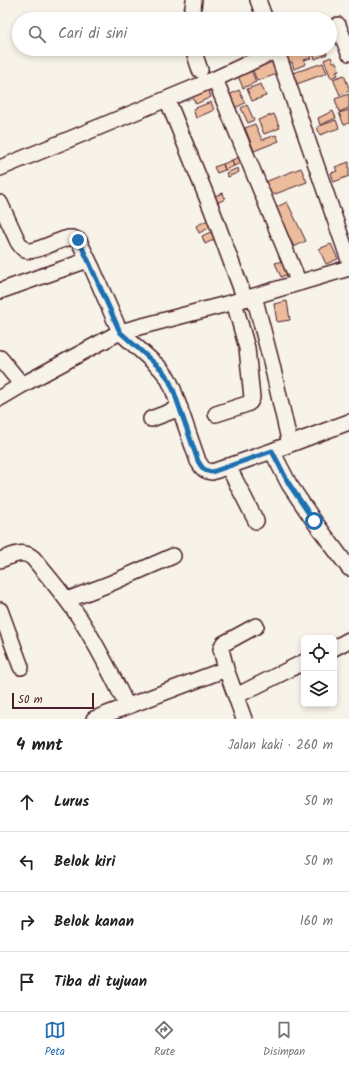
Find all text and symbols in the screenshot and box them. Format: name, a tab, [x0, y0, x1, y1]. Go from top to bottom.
search box	[12, 12, 337, 56]
text: Cari di sini	[58, 22, 127, 46]
icon: search	[26, 23, 48, 45]
route end	[69, 231, 87, 249]
route start	[305, 512, 323, 530]
map controls	[301, 635, 337, 707]
button: locate	[301, 635, 337, 671]
button: layers	[301, 671, 337, 707]
scale bar	[12, 691, 94, 710]
text: 50 m	[18, 691, 43, 709]
text: 4 mnt	[16, 732, 63, 759]
text: Jalan kaki · 260 m	[228, 735, 333, 756]
text: Lurus	[54, 790, 89, 814]
icon: ahead	[16, 791, 38, 813]
text: 50 m	[304, 791, 333, 812]
text: Belok kiri	[54, 850, 115, 874]
icon: left	[16, 851, 38, 873]
text: 50 m	[304, 851, 333, 872]
text: Belok kanan	[54, 910, 134, 934]
icon: right	[16, 911, 38, 933]
text: 160 m	[300, 911, 333, 932]
text: Tiba di tujuan	[54, 970, 147, 994]
icon: arrive	[16, 971, 38, 993]
tab: Peta	[44, 1019, 66, 1061]
tab: Rute	[153, 1019, 175, 1061]
tab: Disimpan	[263, 1019, 305, 1061]

